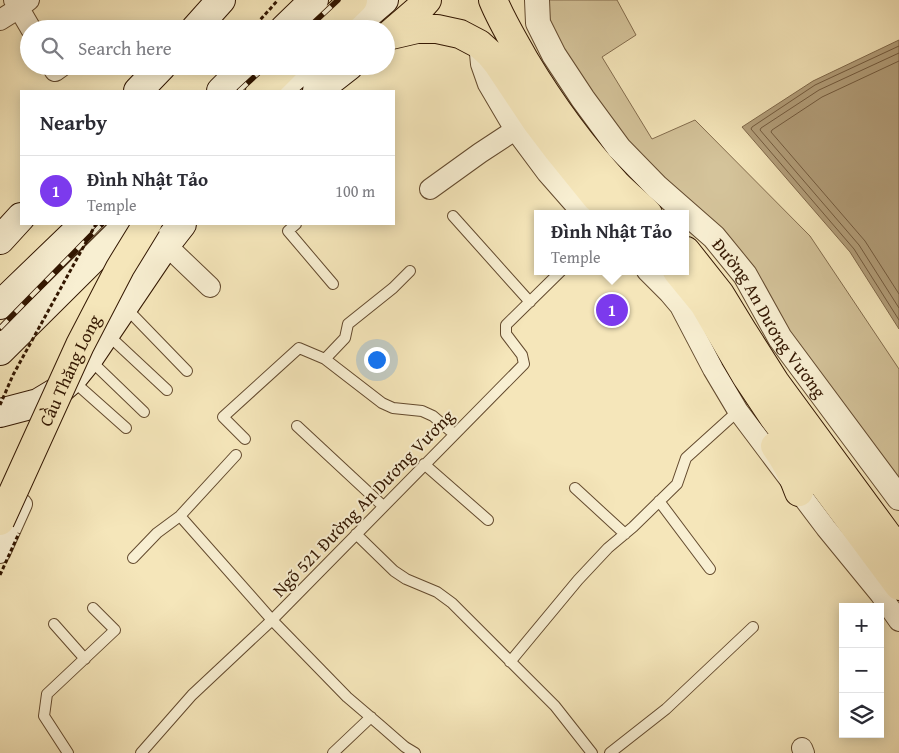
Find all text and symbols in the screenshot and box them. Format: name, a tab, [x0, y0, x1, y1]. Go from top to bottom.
search box	[20, 20, 395, 75]
icon: search	[38, 34, 66, 62]
text: Search here	[78, 34, 172, 62]
text: Nearby	[40, 107, 107, 138]
text: Đình Nhật Tảo	[87, 165, 208, 193]
text: 1	[52, 179, 60, 203]
text: 100 m	[335, 179, 375, 203]
text: Temple	[87, 193, 137, 217]
popup	[534, 210, 689, 275]
text: Đình Nhật Tảo	[551, 217, 672, 245]
street label: Đường An Dương Vương	[706, 232, 833, 403]
text: Temple	[551, 245, 601, 269]
pin: 1	[596, 291, 628, 329]
street label: Cầu Thăng Long	[31, 309, 107, 430]
your location	[364, 347, 390, 373]
street label: Ngõ 521 Đường An Dương Vương	[266, 403, 460, 603]
map controls	[839, 603, 884, 738]
button: +	[839, 603, 884, 648]
button: −	[839, 648, 884, 693]
button: layers	[839, 693, 884, 738]

